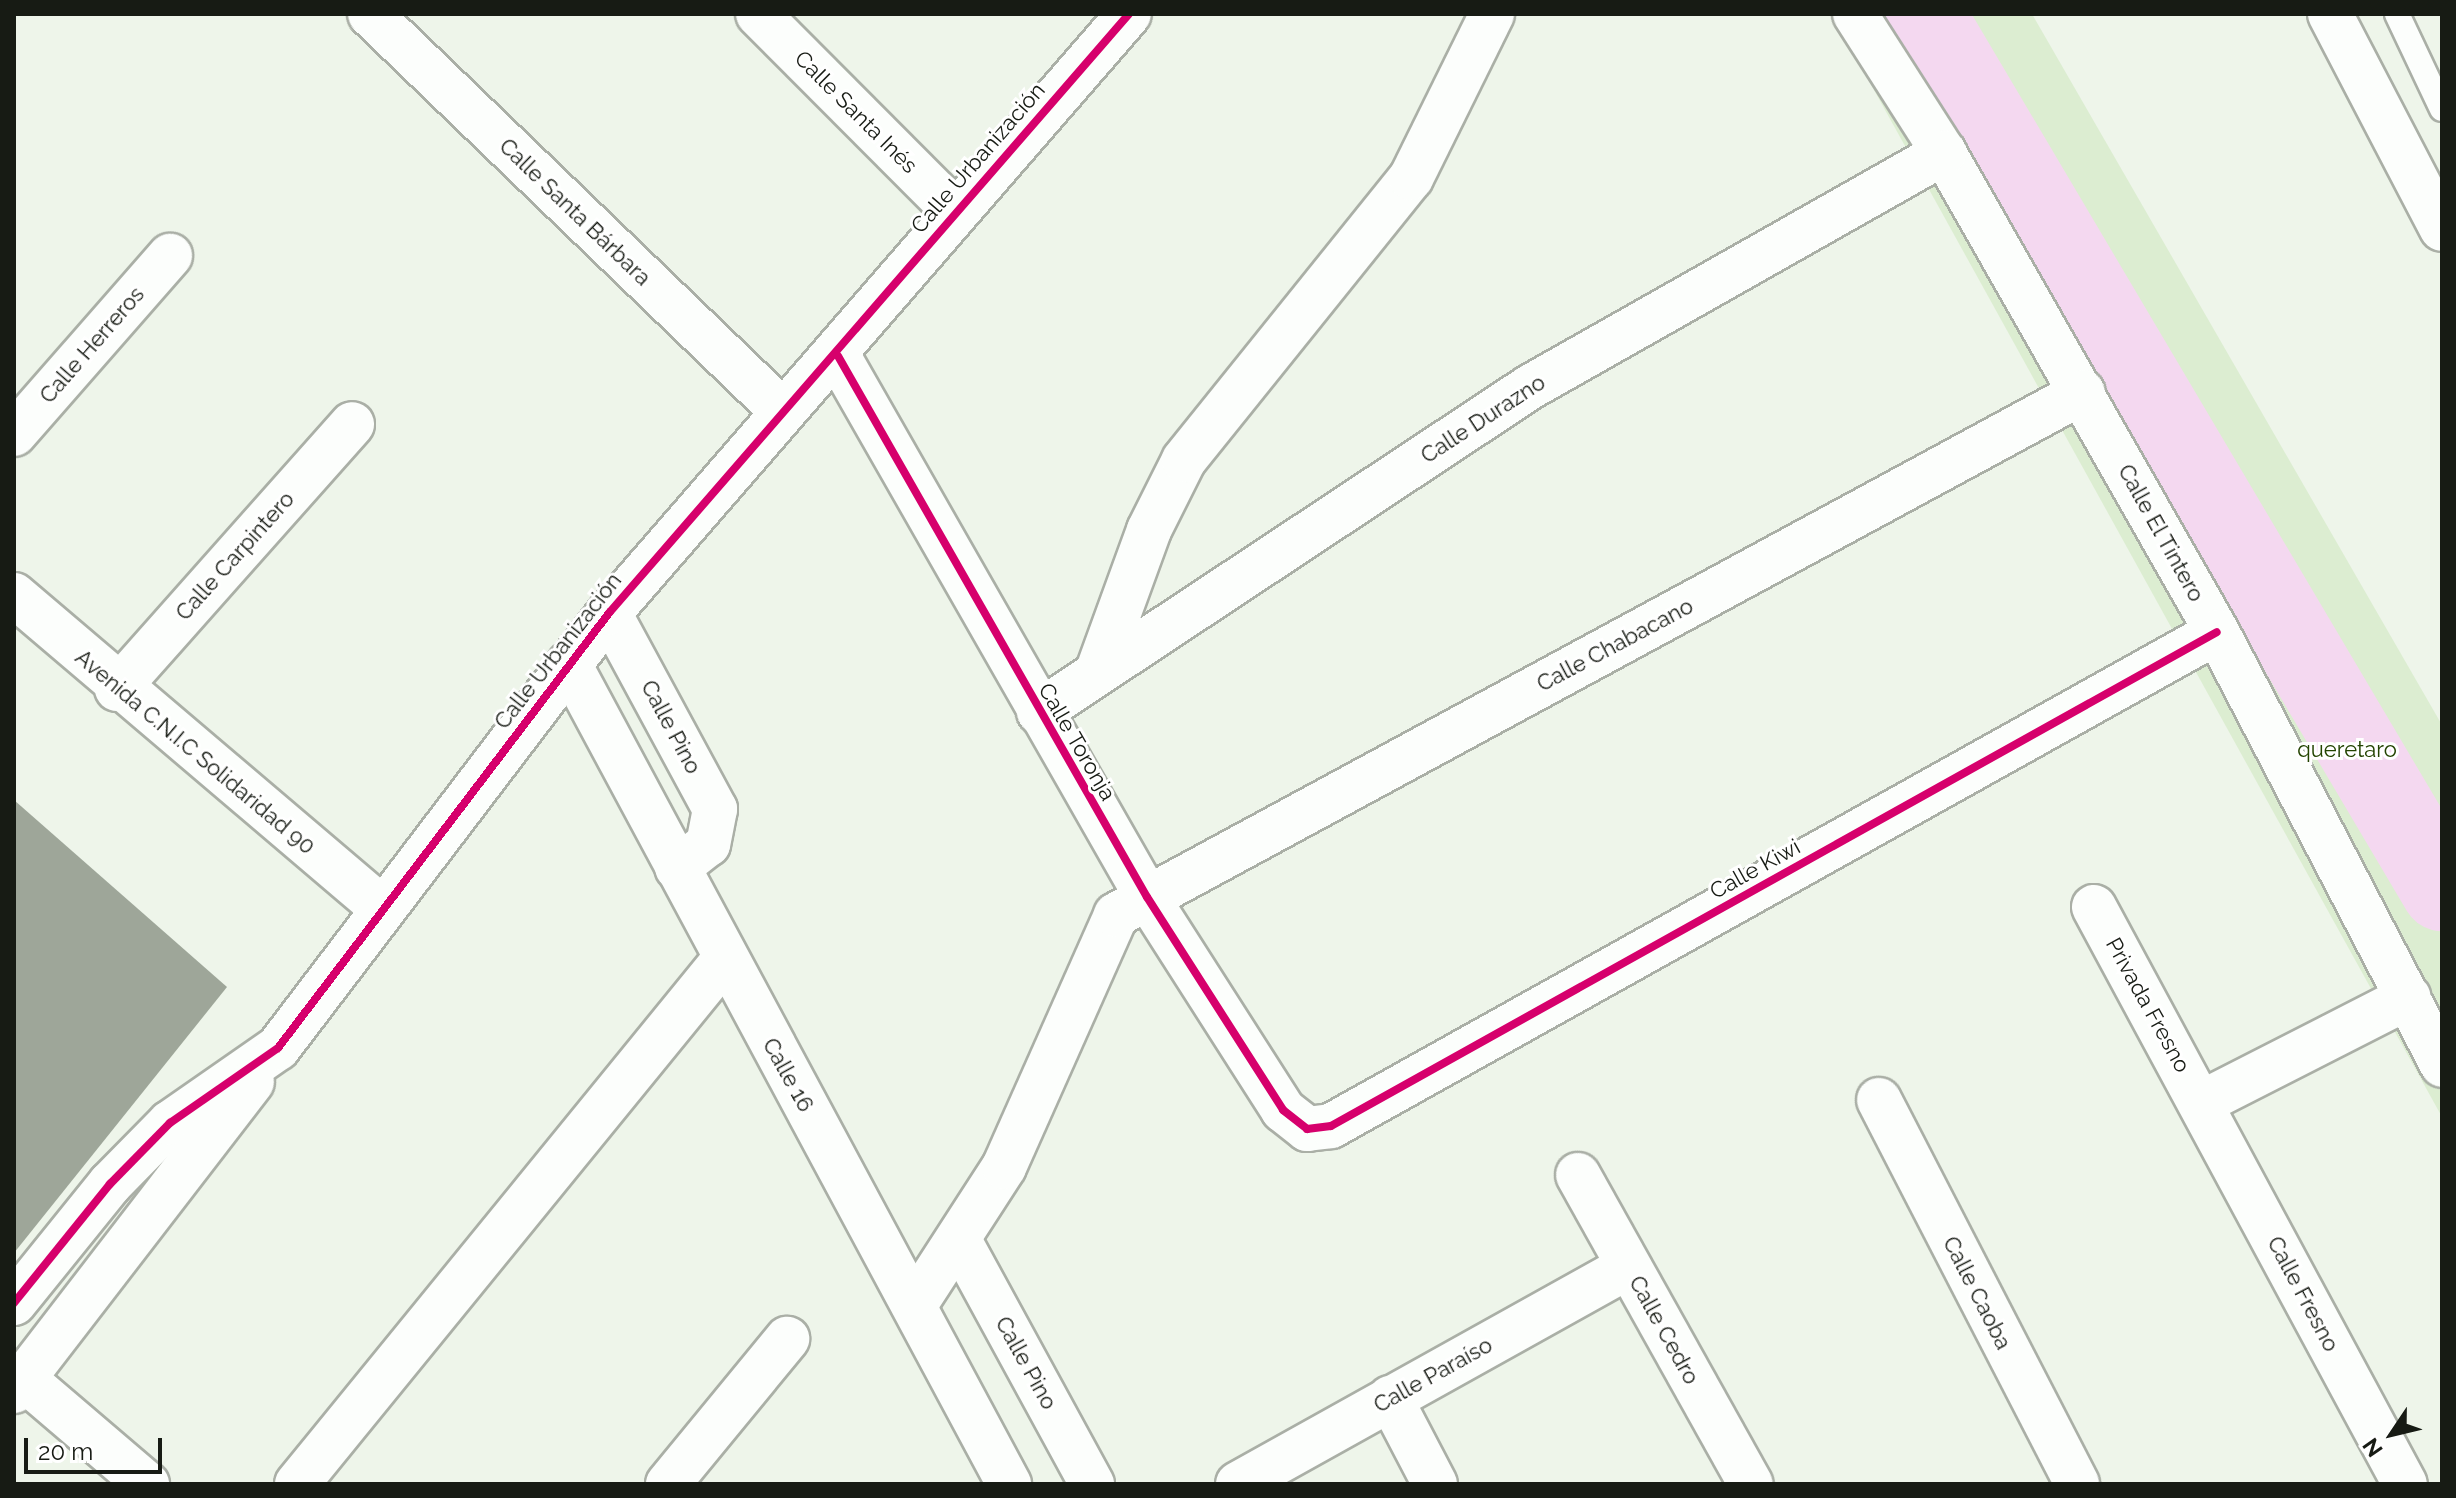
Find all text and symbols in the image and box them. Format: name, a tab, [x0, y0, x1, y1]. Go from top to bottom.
street label: Calle Santa Inés	[789, 45, 923, 179]
street label: Calle Urbanización	[906, 77, 1050, 239]
street label: Calle Santa Bárbara	[494, 133, 656, 291]
street label: Calle Herreros	[34, 281, 150, 409]
street label: Calle Durazno	[1416, 369, 1550, 469]
street label: Calle El Tintero	[2112, 459, 2210, 607]
street label: Calle Carpintero	[170, 486, 300, 626]
street label: Calle Urbanización	[489, 568, 627, 734]
street label: Calle Chabacano	[1532, 593, 1698, 697]
street label: Avenida C.N.I.C Solidaridad 90	[70, 644, 320, 860]
street label: Calle Pino	[635, 676, 707, 778]
street label: Calle Toronja	[1033, 678, 1121, 806]
park label: queretaro	[2297, 737, 2397, 763]
street label: Calle Kiwi	[1705, 833, 1805, 905]
street label: Privada Fresno	[2100, 933, 2196, 1077]
street label: Calle 16	[757, 1034, 819, 1116]
street label: Calle Caoba	[1937, 1232, 2017, 1354]
street label: Calle Fresno	[2262, 1232, 2344, 1356]
street label: Calle Cedro	[1623, 1271, 1705, 1389]
street label: Calle Pino	[990, 1312, 1062, 1414]
street label: Calle Paraíso	[1369, 1332, 1497, 1418]
north arrow	[2352, 1394, 2432, 1474]
scale bar	[28, 1422, 166, 1472]
text: N	[2357, 1433, 2388, 1462]
text: 20 m	[38, 1437, 93, 1466]

